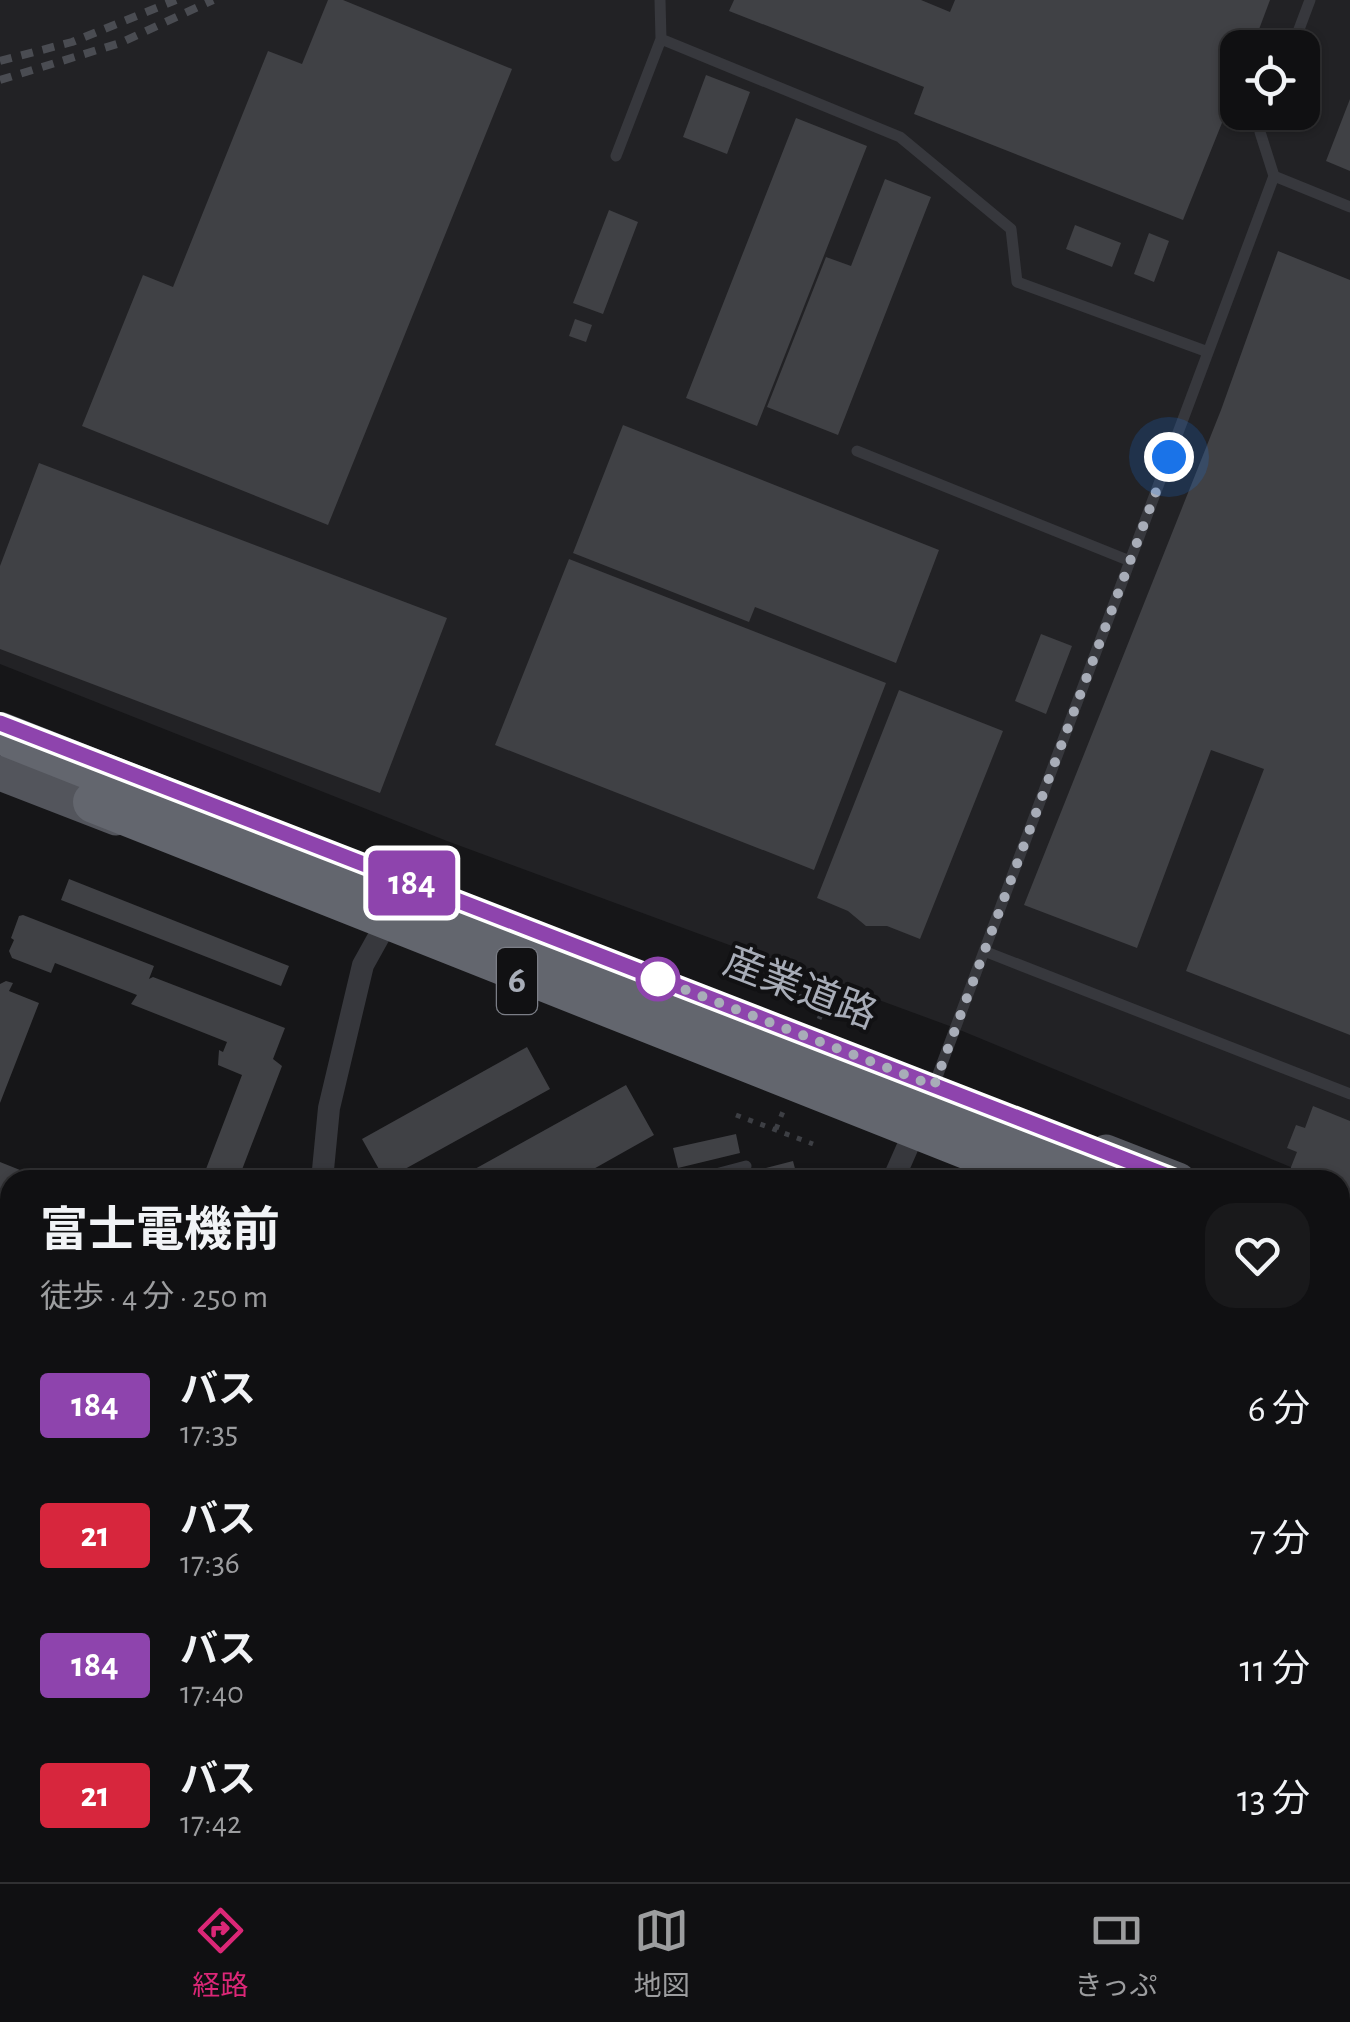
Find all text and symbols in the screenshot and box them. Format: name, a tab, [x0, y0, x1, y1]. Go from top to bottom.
map controls	[1220, 30, 1320, 130]
button: locate	[1220, 30, 1320, 130]
your location	[1144, 432, 1194, 482]
line badge: 184	[354, 850, 470, 916]
text: 184	[388, 866, 436, 901]
street label: 産業道路	[718, 940, 883, 1036]
road number: 6	[497, 948, 537, 1014]
unlabelled marker	[637, 958, 679, 1000]
button: heart	[1205, 1203, 1310, 1308]
text: 富士電機前	[40, 1208, 280, 1256]
text: 徒歩 · 4 分 · 250 m	[40, 1281, 268, 1313]
text: バス	[180, 1372, 256, 1410]
text: 184	[71, 1388, 119, 1423]
text: 6 分	[1248, 1391, 1310, 1429]
text: 17:35	[180, 1417, 238, 1449]
text: バス	[180, 1502, 256, 1540]
text: 21	[80, 1518, 110, 1553]
text: 7 分	[1250, 1521, 1310, 1559]
text: 17:36	[180, 1547, 240, 1579]
text: バス	[180, 1632, 256, 1670]
text: 184	[71, 1648, 119, 1683]
text: 11 分	[1240, 1651, 1310, 1689]
text: 17:40	[180, 1677, 244, 1709]
text: バス	[180, 1762, 256, 1800]
text: 21	[80, 1778, 110, 1813]
text: 13 分	[1237, 1781, 1310, 1819]
text: 17:42	[180, 1807, 242, 1839]
tab: 経路	[193, 1903, 249, 2004]
tab: 地図	[634, 1903, 690, 2004]
tab: きっぷ	[1075, 1903, 1157, 2004]

